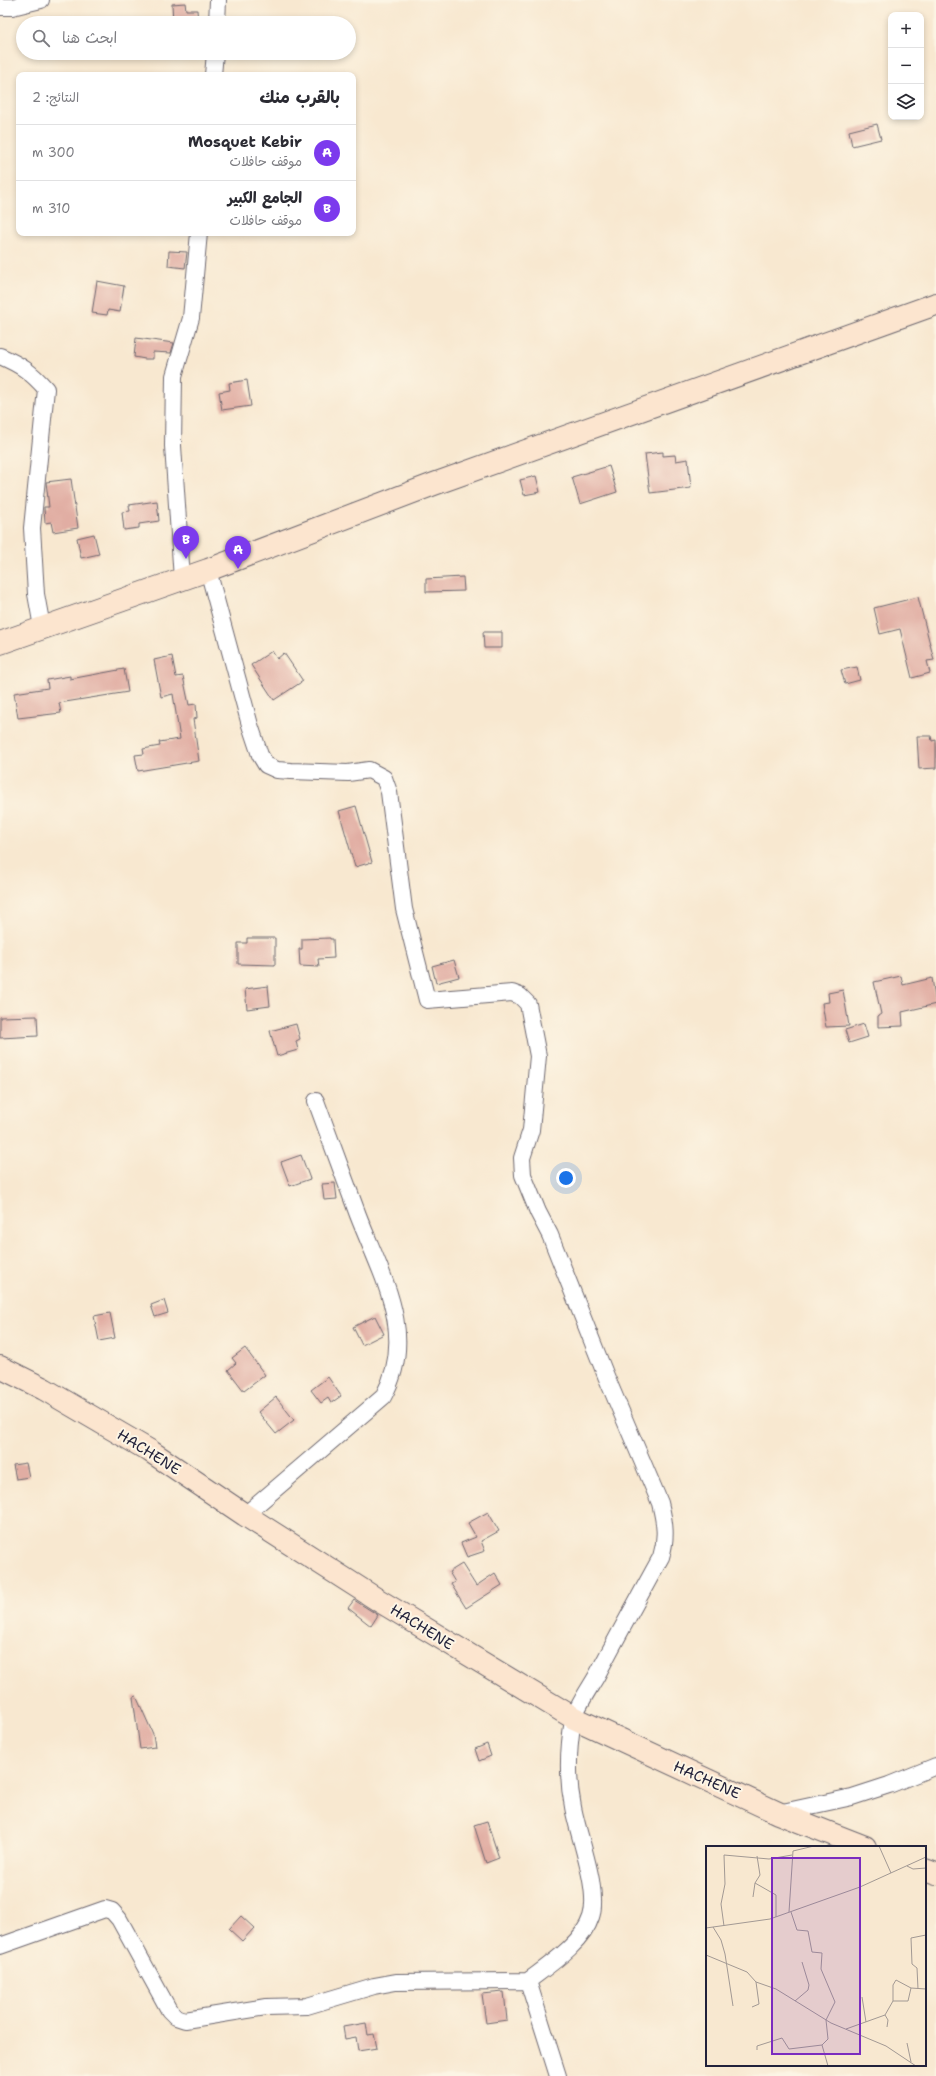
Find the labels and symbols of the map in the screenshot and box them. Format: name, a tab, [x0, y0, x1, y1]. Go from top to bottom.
pin: B	[173, 526, 199, 559]
pin: A	[225, 536, 251, 569]
your location	[556, 1168, 576, 1188]
street label: HACHENE	[113, 1425, 185, 1479]
street label: HACHENE	[386, 1600, 458, 1654]
street label: HACHENE	[670, 1756, 744, 1804]
inset map	[706, 1846, 926, 2066]

